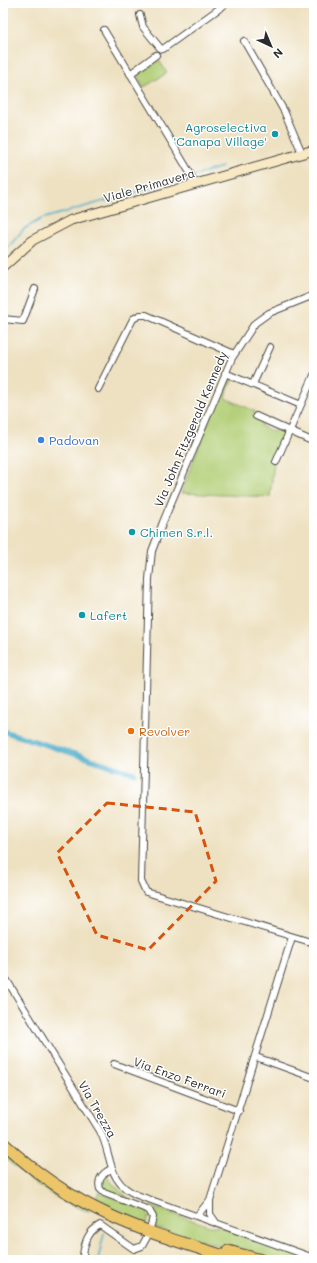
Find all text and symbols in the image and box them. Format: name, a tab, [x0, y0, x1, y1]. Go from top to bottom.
north arrow	[251, 26, 291, 66]
text: N	[270, 45, 287, 62]
place label: Agroselectiva 'Canapa Village'	[174, 119, 267, 149]
marker: Agroselectiva 'Canapa Village'	[270, 129, 280, 139]
street label: Viale Primavera	[101, 164, 197, 206]
street label: Via John Fitzgerald Kennedy	[150, 349, 230, 509]
place label: Padovan	[49, 432, 99, 448]
marker: Padovan	[36, 435, 46, 445]
place label: Chimen S.r.l.	[140, 524, 213, 540]
marker: Chimen S.r.l.	[127, 527, 137, 537]
place label: Lafert	[90, 607, 127, 623]
marker: Lafert	[77, 610, 87, 620]
place label: Revolver	[139, 723, 190, 739]
marker: Revolver	[126, 726, 136, 736]
street label: Via Enzo Ferrari	[132, 1053, 228, 1101]
street label: Via Trezza	[75, 1077, 121, 1141]

